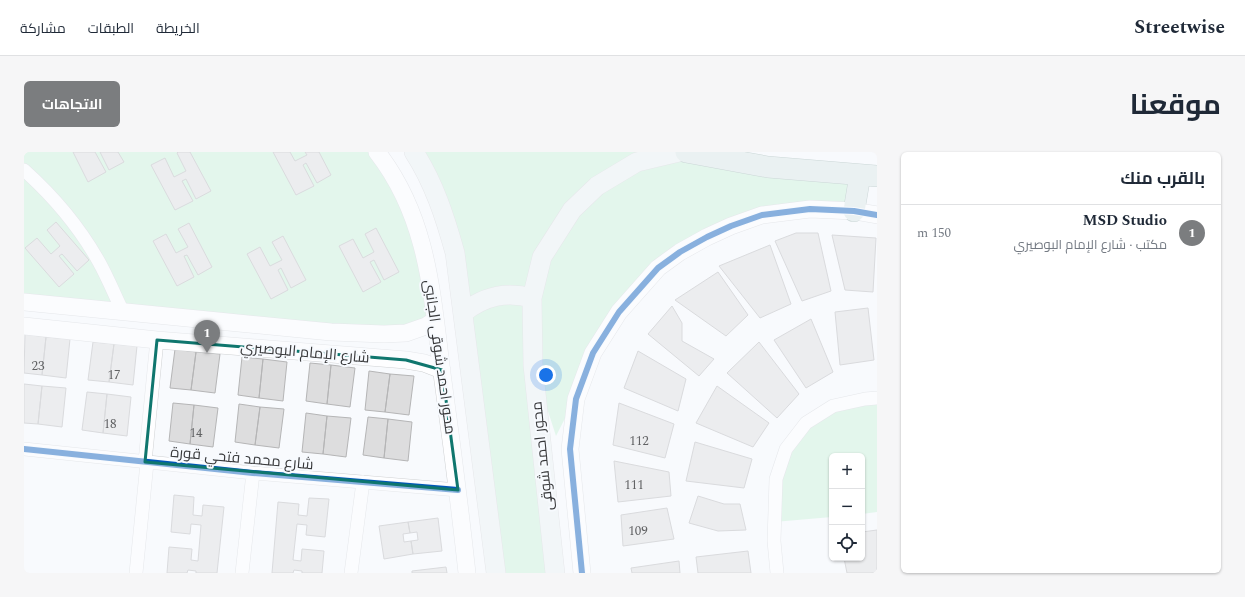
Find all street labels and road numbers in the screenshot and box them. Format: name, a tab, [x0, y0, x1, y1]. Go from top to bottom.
street label: محور احمد شوقى الجانبى	[417, 278, 462, 436]
street label: شارع الإمام البوصيري	[239, 335, 371, 370]
street label: محور احمد شوقى	[525, 400, 560, 512]
street label: شارع محمد فتحي قورة	[170, 441, 314, 476]

